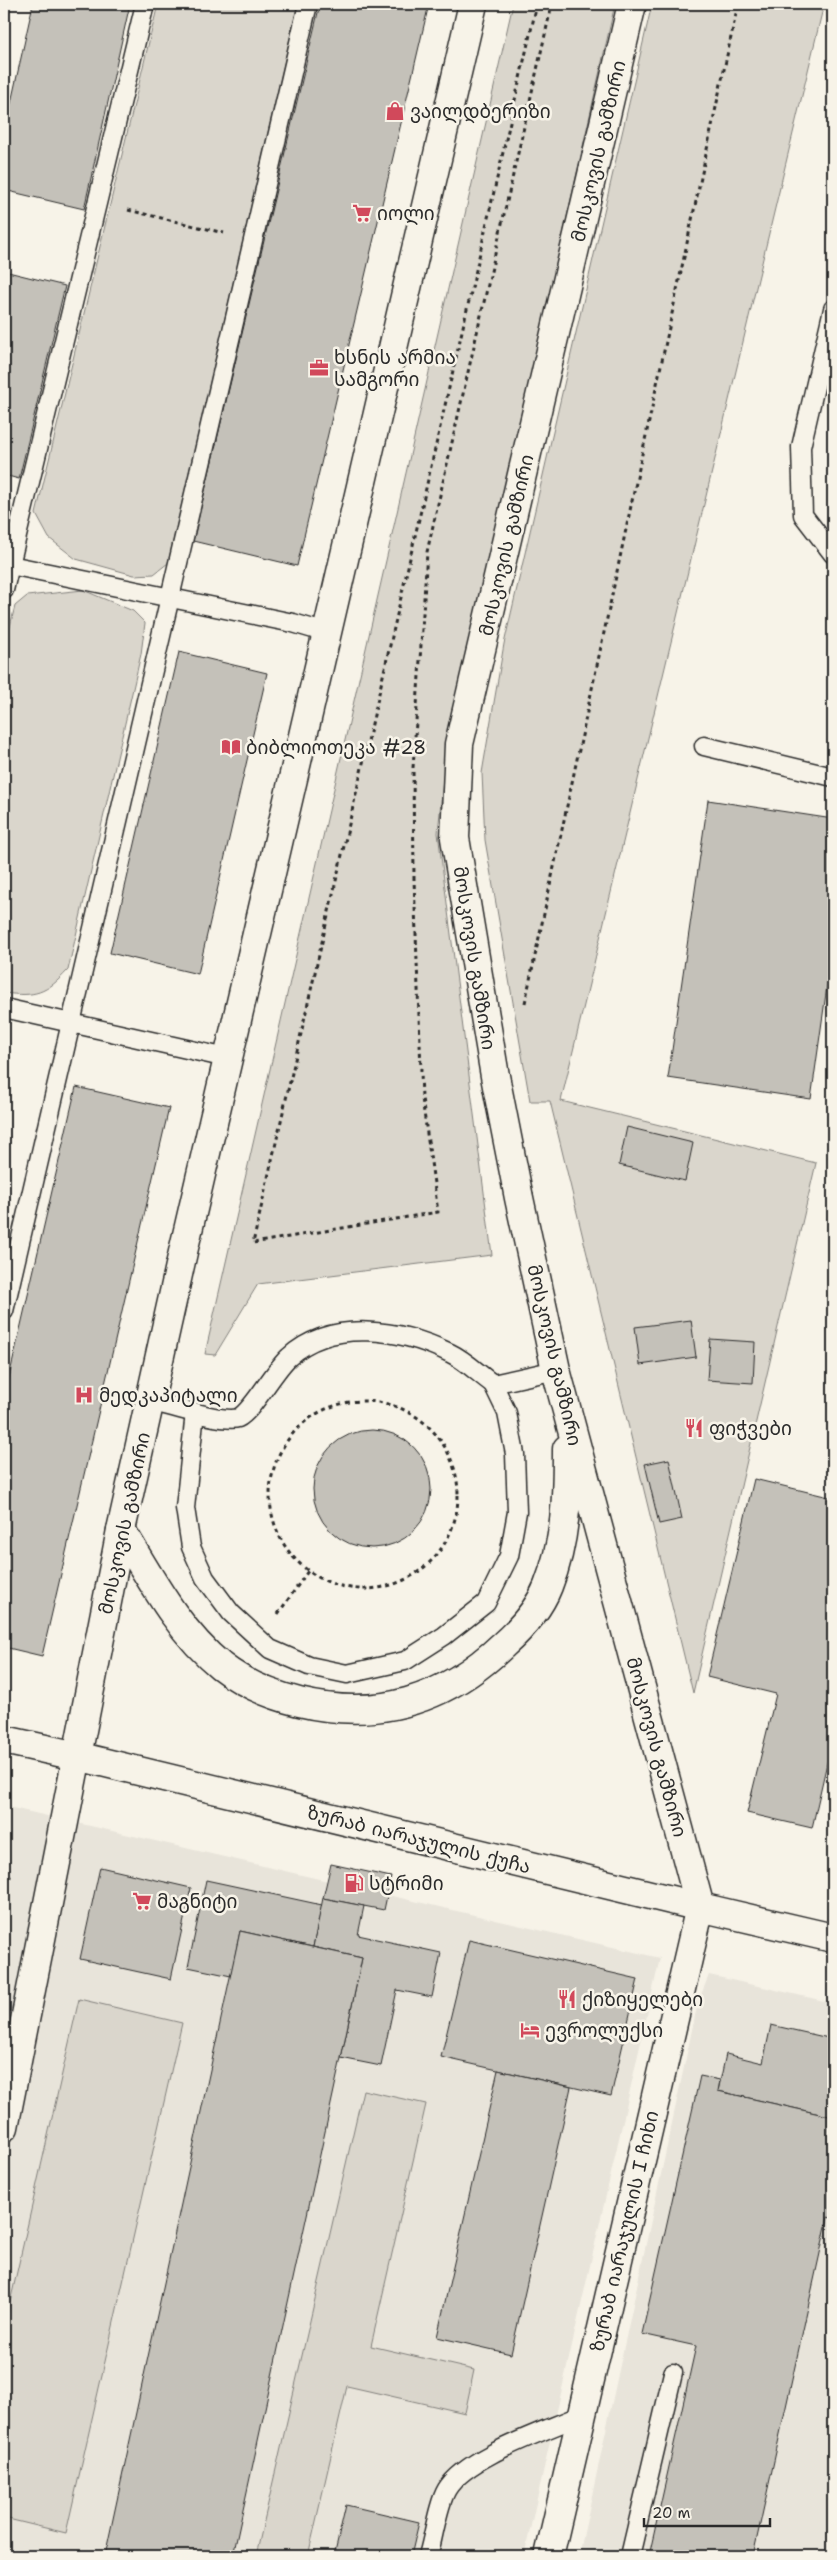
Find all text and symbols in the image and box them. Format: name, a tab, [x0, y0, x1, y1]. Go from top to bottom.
street label: მოსკოვის გამზირი	[565, 58, 632, 244]
place label: ვაილდბერიზი	[410, 99, 551, 124]
shop icon: ვაილდბერიზი	[384, 100, 406, 122]
place label: იოლი	[377, 201, 435, 226]
supermarket icon: იოლი	[351, 202, 373, 224]
place label: ხსნის არმია სამგორი	[334, 345, 456, 392]
office icon: ხსნის არმია სამგორი	[308, 357, 330, 379]
street label: მოსკოვის გამზირი	[473, 452, 540, 638]
place label: ბიბლიოთეკა #28	[246, 735, 426, 760]
library icon: ბიბლიოთეკა #28	[220, 736, 242, 758]
street label: მოსკოვის გამზირი	[448, 864, 501, 1052]
street label: მოსკოვის გამზირი	[521, 1262, 588, 1448]
place label: მედკაპიტალი	[99, 1383, 238, 1408]
hospital icon: მედკაპიტალი	[73, 1384, 95, 1406]
place label: ფიჭვები	[709, 1416, 792, 1441]
restaurant icon: ფიჭვები	[683, 1417, 705, 1439]
street label: მოსკოვის გამზირი	[93, 1430, 156, 1616]
street label: მოსკოვის გამზირი	[620, 1654, 693, 1840]
street label: ზურაბ იარაჯულის ქუჩა	[305, 1800, 533, 1879]
place label: სტრიმი	[369, 1871, 444, 1896]
fuel station icon: სტრიმი	[343, 1872, 365, 1894]
place label: მაგნიტი	[157, 1889, 237, 1914]
supermarket icon: მაგნიტი	[131, 1890, 153, 1912]
place label: ქიზიყელები	[582, 1987, 703, 2012]
restaurant icon: ქიზიყელები	[556, 1988, 578, 2010]
place label: ევროლუქსი	[545, 2018, 663, 2043]
hotel icon: ევროლუქსი	[519, 2019, 541, 2041]
street label: ზურაბ იარაჯულის I ჩიხი	[585, 2108, 664, 2354]
scale bar	[644, 2495, 771, 2527]
text: 20 m	[652, 2503, 691, 2523]

